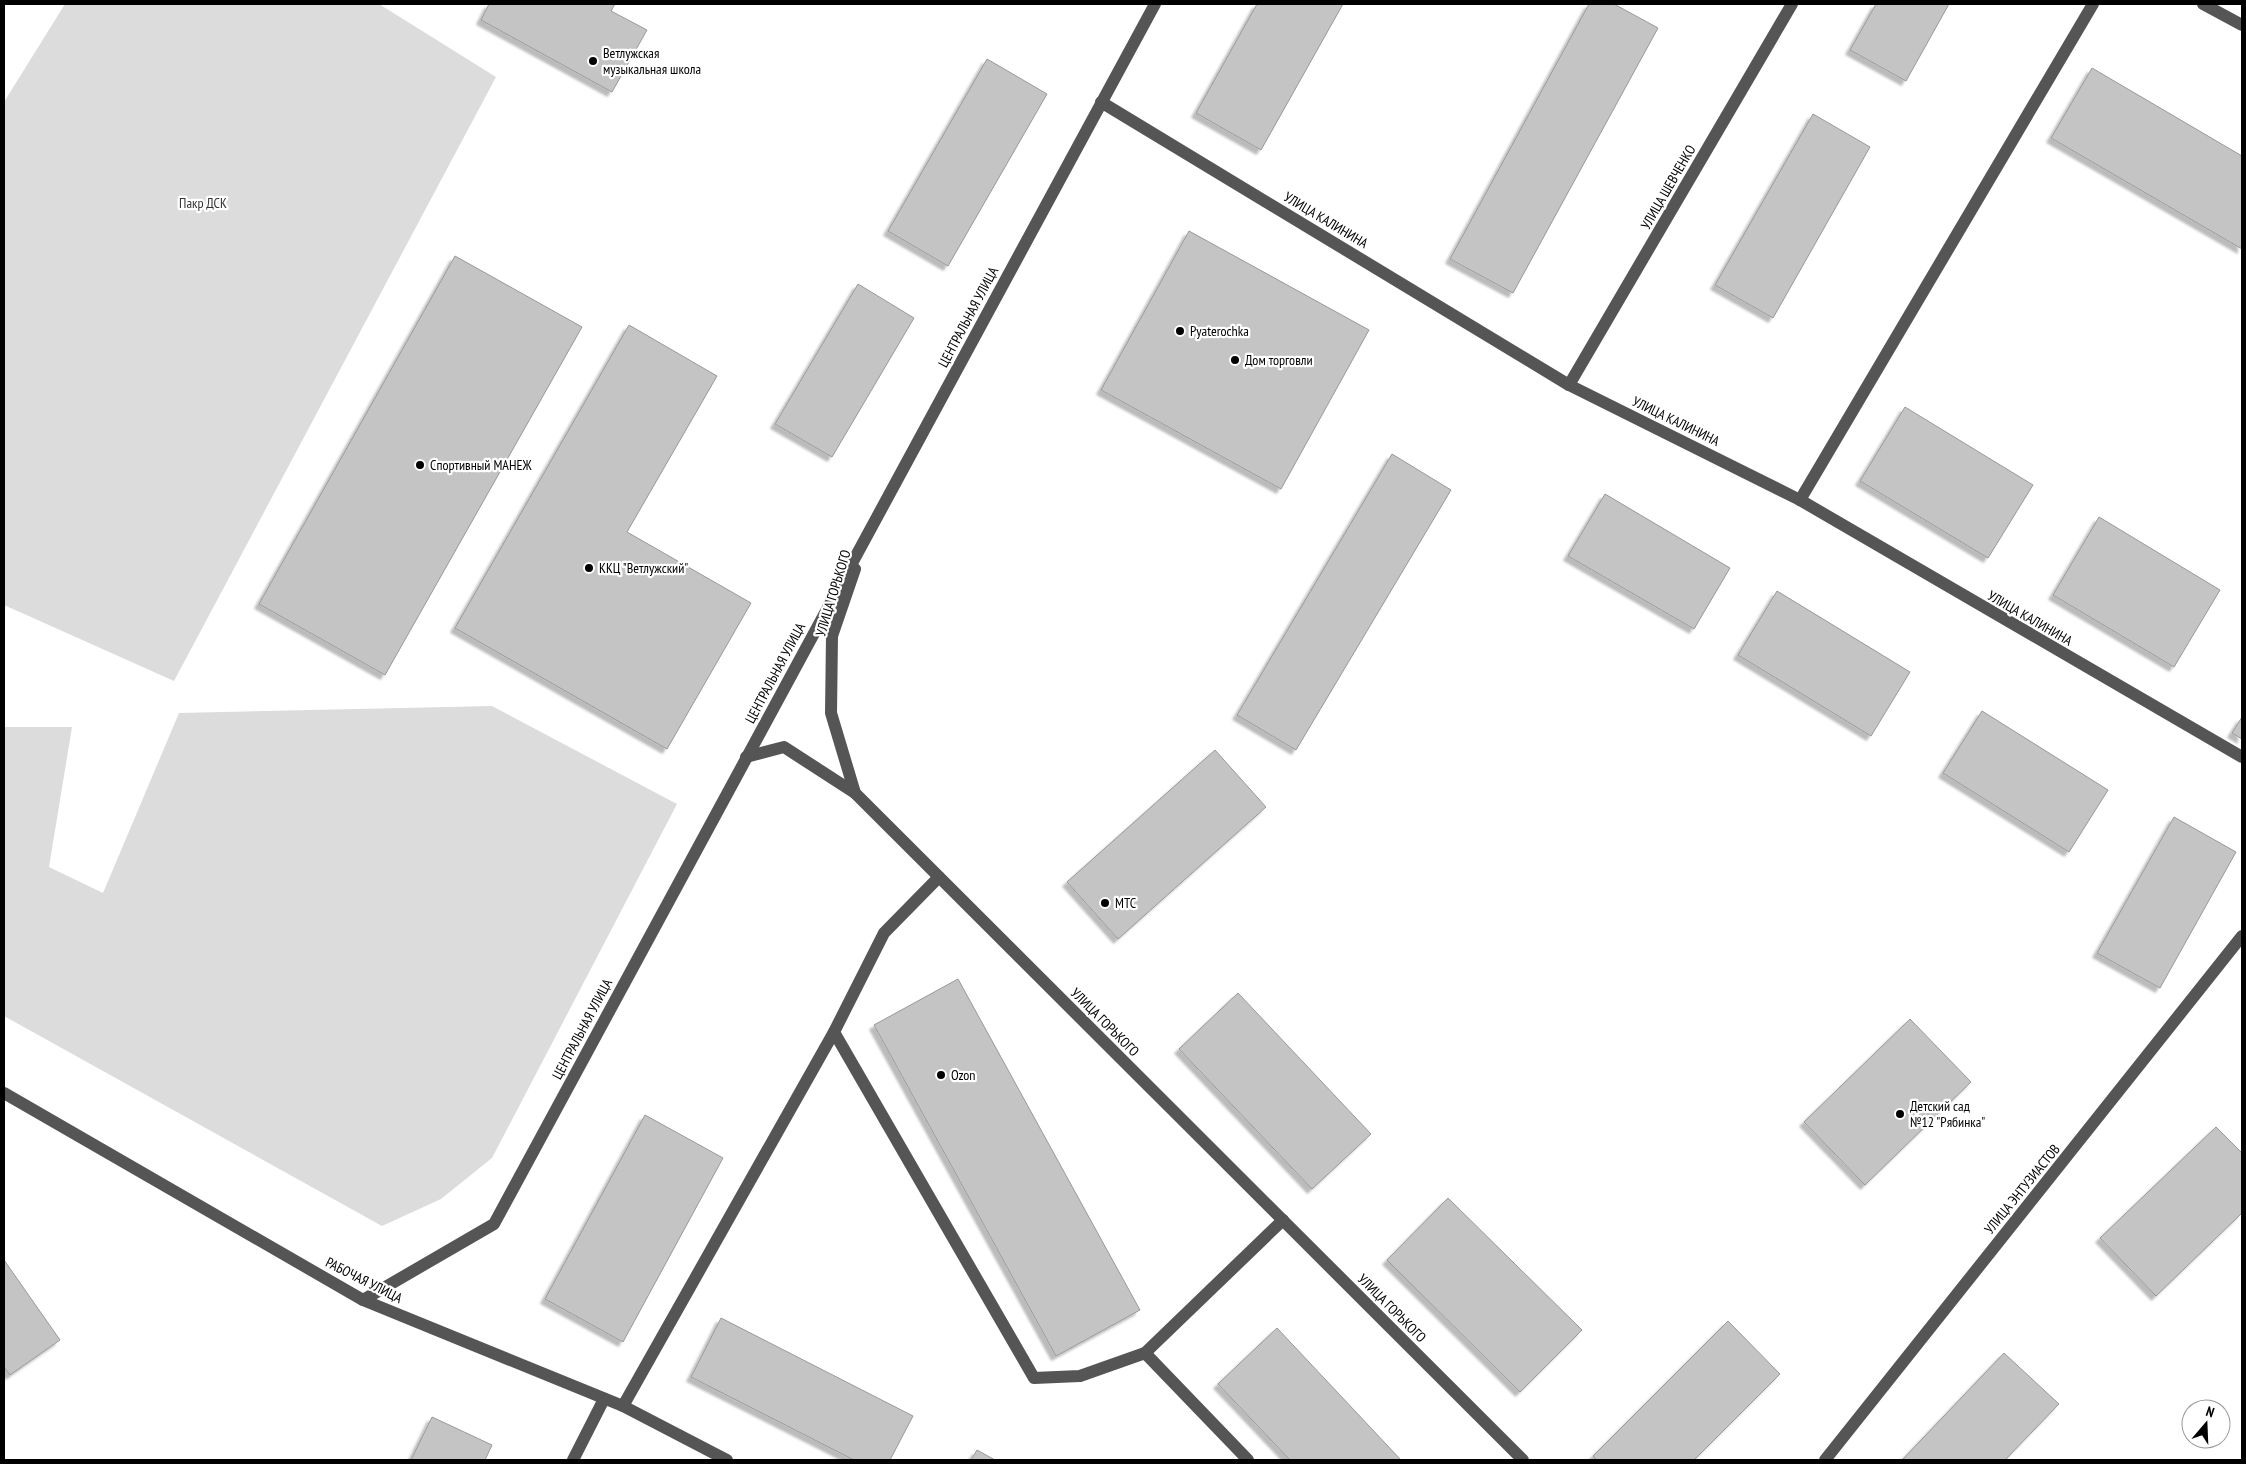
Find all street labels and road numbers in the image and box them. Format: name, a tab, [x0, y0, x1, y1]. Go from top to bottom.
street label: УЛИЦА ШЕВЧЕНКО	[1637, 141, 1700, 233]
street label: УЛИЦА КАЛИНИНА	[1281, 188, 1372, 252]
street label: ЦЕНТРАЛЬНАЯ УЛИЦА	[934, 263, 1002, 370]
street label: УЛИЦА КАЛИНИНА	[1629, 392, 1723, 450]
street label: УЛИЦА ГОРЬКОГО	[811, 547, 855, 638]
street label: УЛИЦА КАЛИНИНА	[1984, 586, 2076, 650]
street label: ЦЕНТРАЛЬНАЯ УЛИЦА	[741, 619, 809, 726]
street label: ЦЕНТРАЛЬНАЯ УЛИЦА	[548, 975, 616, 1082]
street label: УЛИЦА ГОРЬКОГО	[1067, 984, 1143, 1060]
street label: УЛИЦА ЭНТУЗИАСТОВ	[1980, 1140, 2064, 1238]
street label: РАБОЧАЯ УЛИЦА	[323, 1253, 406, 1307]
street label: УЛИЦА ГОРЬКОГО	[1354, 1270, 1430, 1346]

